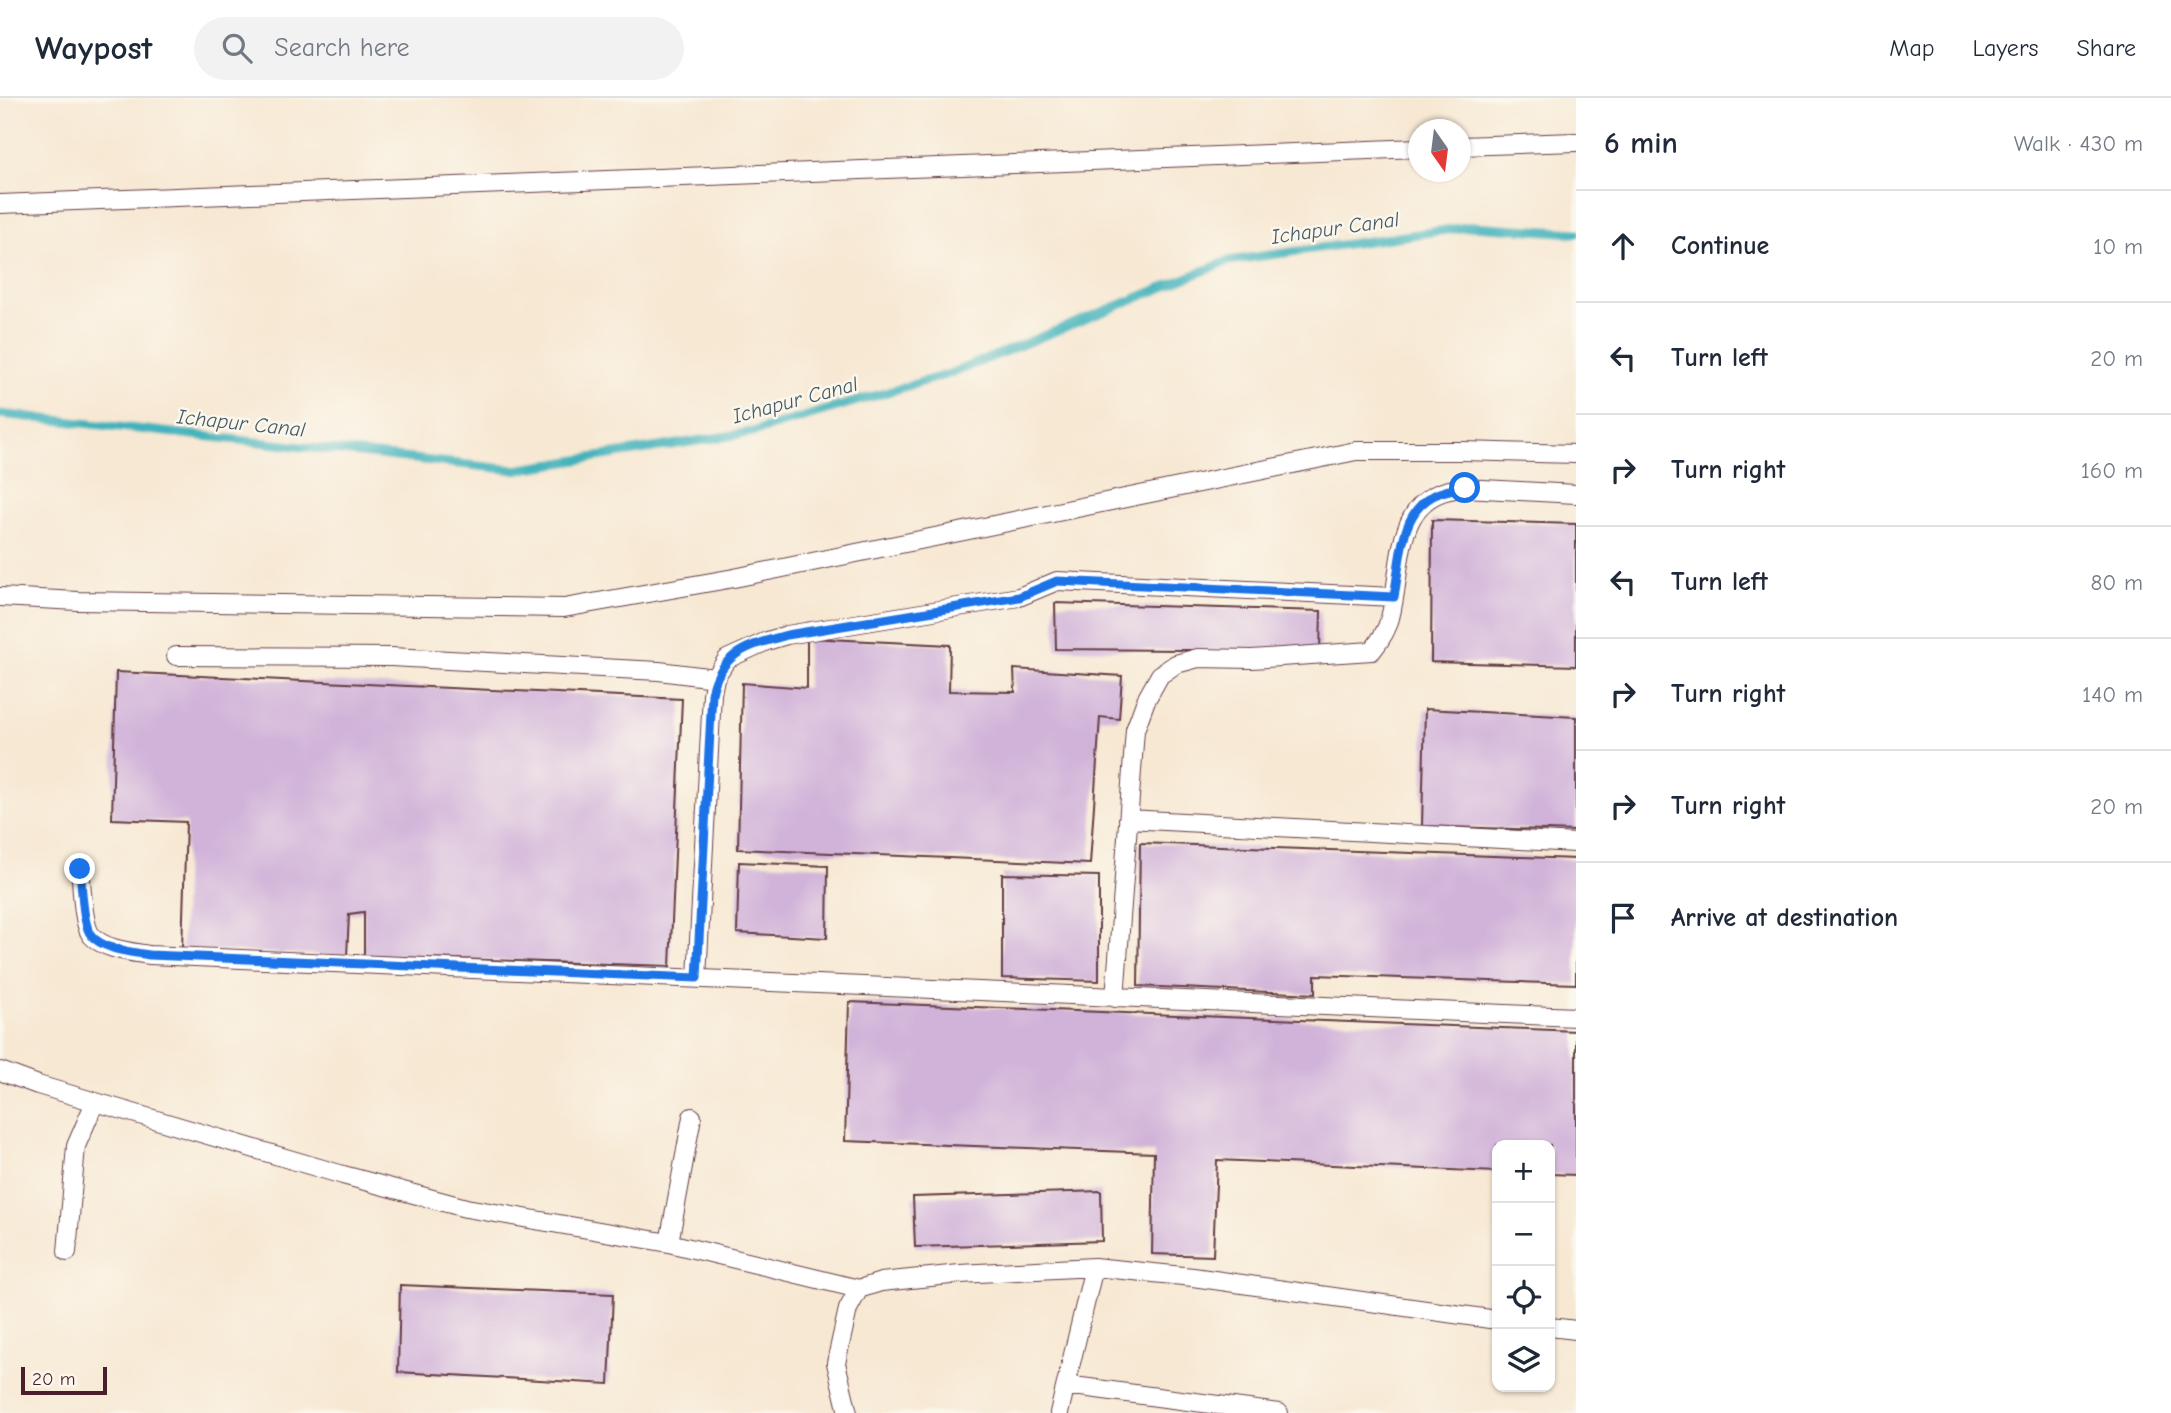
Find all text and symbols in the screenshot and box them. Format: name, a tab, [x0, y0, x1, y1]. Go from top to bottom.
search box	[194, 17, 684, 80]
text: Waypost	[35, 29, 152, 67]
icon: search	[218, 29, 256, 67]
text: Search here	[274, 33, 410, 63]
text: Map	[1889, 34, 1935, 62]
text: Layers	[1973, 34, 2038, 62]
text: Share	[2076, 34, 2136, 62]
north arrow	[1408, 119, 1471, 182]
text: 6 min	[1604, 126, 1678, 161]
text: Walk · 430 m	[2014, 130, 2143, 157]
water label: Ichapur Canal	[1269, 207, 1401, 249]
icon: ahead	[1604, 227, 1642, 265]
text: Continue	[1671, 231, 1769, 261]
text: 10 m	[2093, 233, 2143, 260]
icon: left	[1604, 339, 1642, 377]
text: Turn left	[1671, 343, 1768, 373]
text: 20 m	[2090, 345, 2143, 372]
water label: Ichapur Canal	[729, 372, 861, 429]
water label: Ichapur Canal	[175, 404, 307, 442]
icon: right	[1604, 451, 1642, 489]
text: Turn right	[1671, 455, 1785, 485]
text: 160 m	[2081, 457, 2143, 484]
route start	[1449, 472, 1480, 503]
icon: left	[1604, 563, 1642, 601]
text: Turn left	[1671, 567, 1768, 597]
text: 80 m	[2090, 569, 2143, 596]
icon: right	[1604, 675, 1642, 713]
text: Turn right	[1671, 679, 1785, 709]
text: 140 m	[2082, 681, 2143, 708]
icon: right	[1604, 787, 1642, 825]
text: Turn right	[1671, 791, 1785, 821]
text: 20 m	[2090, 793, 2143, 820]
route end	[64, 853, 95, 884]
icon: arrive	[1604, 899, 1642, 937]
text: Arrive at destination	[1671, 903, 1898, 933]
map controls	[1492, 1140, 1555, 1392]
button: +	[1492, 1140, 1555, 1203]
button: −	[1492, 1203, 1555, 1266]
button: locate	[1492, 1266, 1555, 1329]
button: layers	[1492, 1329, 1555, 1392]
scale bar	[21, 1364, 107, 1396]
text: 20 m	[32, 1368, 76, 1390]

